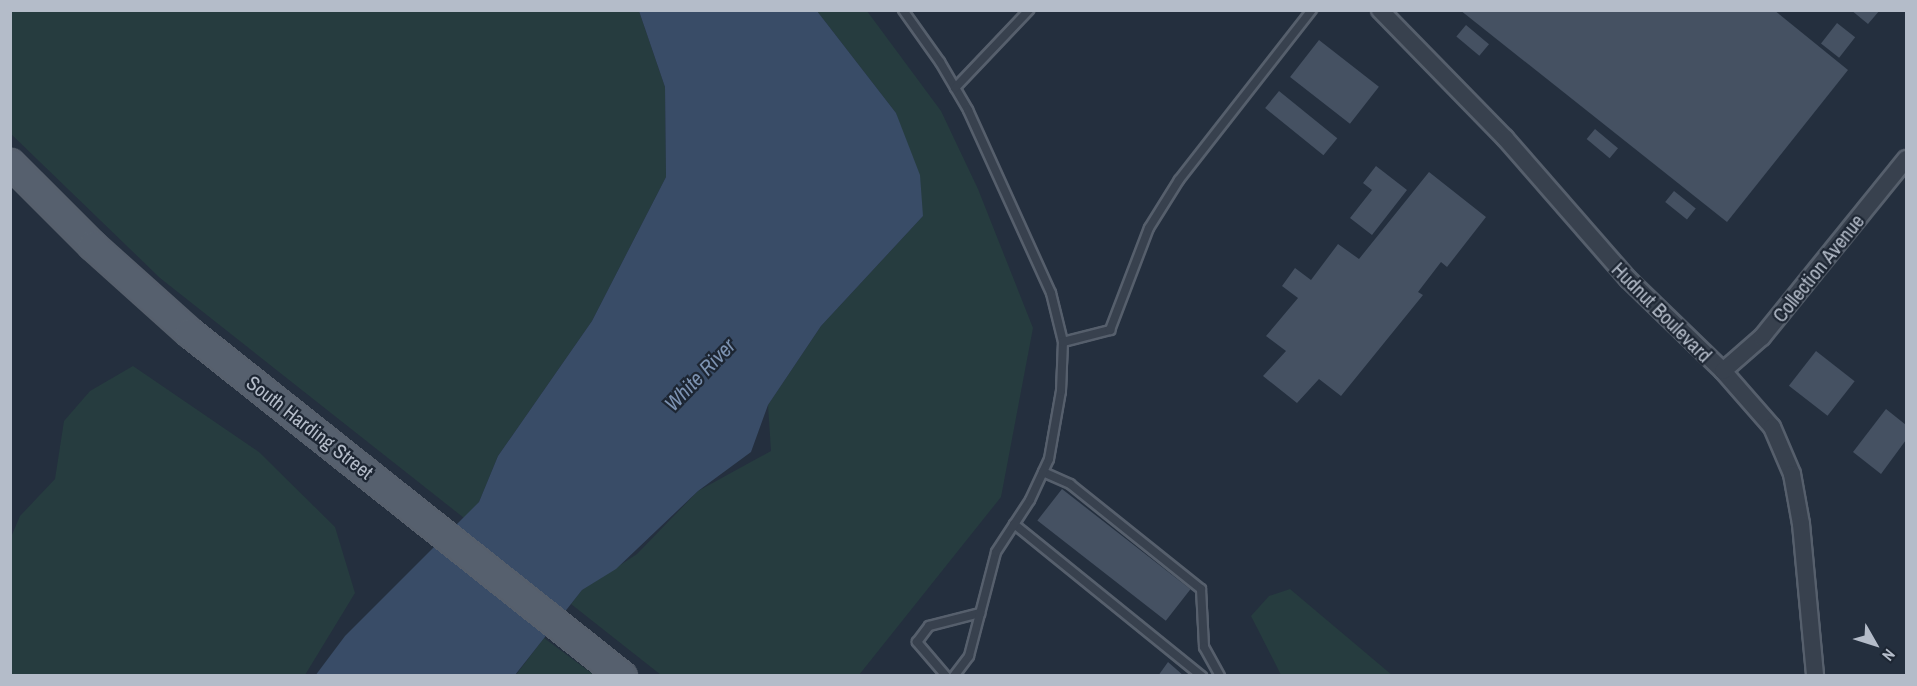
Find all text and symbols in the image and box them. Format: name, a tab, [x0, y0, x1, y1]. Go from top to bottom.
street label: Collection Avenue	[1767, 209, 1869, 327]
street label: Hudnut Boulevard	[1607, 257, 1717, 367]
water label: White River	[659, 334, 741, 416]
street label: South Harding Street	[242, 370, 378, 484]
north arrow	[1845, 614, 1905, 674]
text: N	[1877, 645, 1901, 666]

